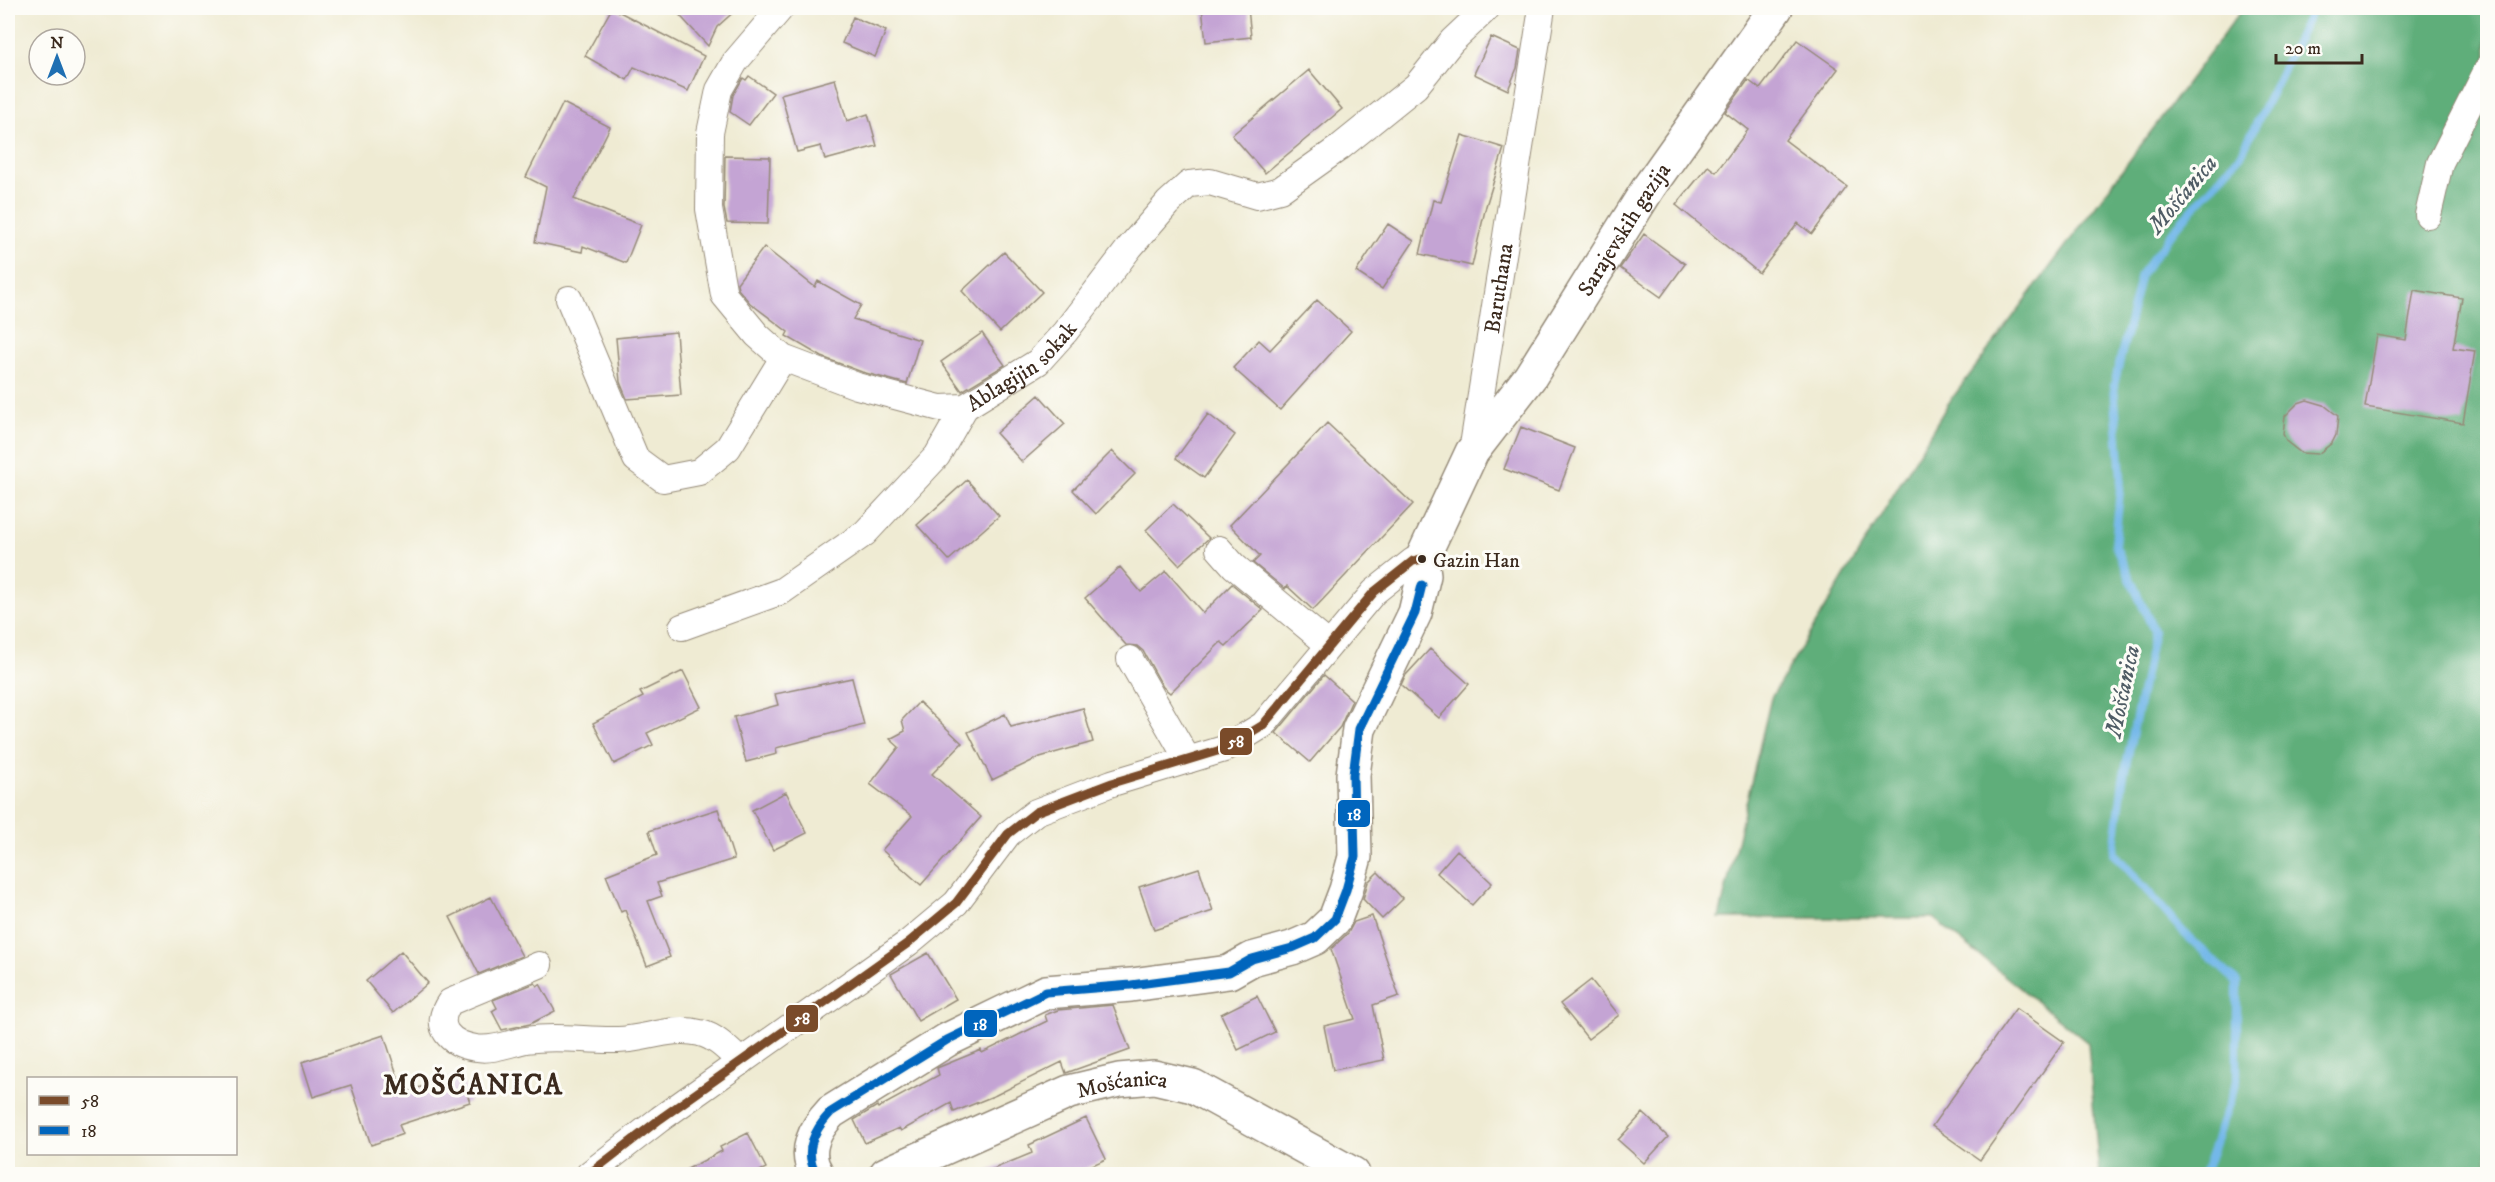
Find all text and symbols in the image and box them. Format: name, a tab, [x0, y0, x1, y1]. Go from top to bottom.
north arrow	[27, 27, 87, 87]
scale bar	[2276, 27, 2362, 65]
text: N	[50, 33, 64, 53]
text: 20 m	[2285, 38, 2321, 60]
water label: Mošćanica	[2140, 149, 2224, 242]
street label: Sarajevskih gazija	[1572, 157, 1677, 301]
street label: Baruthana	[1479, 241, 1520, 335]
street label: Ablagijin sokak	[962, 316, 1083, 418]
place label: Gazin Han	[1433, 549, 1520, 574]
marker: Gazin Han	[1416, 553, 1428, 565]
water label: Mošćanica	[2098, 642, 2147, 742]
line badge: 58	[1219, 727, 1253, 756]
text: 58	[1227, 732, 1244, 752]
line badge: 18	[1337, 799, 1371, 828]
text: 18	[1347, 805, 1361, 825]
line badge: 58	[785, 1004, 819, 1033]
text: 58	[793, 1009, 810, 1029]
line badge: 18	[963, 1009, 998, 1038]
text: 18	[973, 1015, 987, 1035]
street label: Mošćanica	[1074, 1064, 1171, 1105]
district label: MOŠĆANICA	[383, 1067, 563, 1103]
legend	[27, 1077, 237, 1155]
text: 58	[81, 1091, 99, 1113]
text: 18	[81, 1121, 97, 1143]

